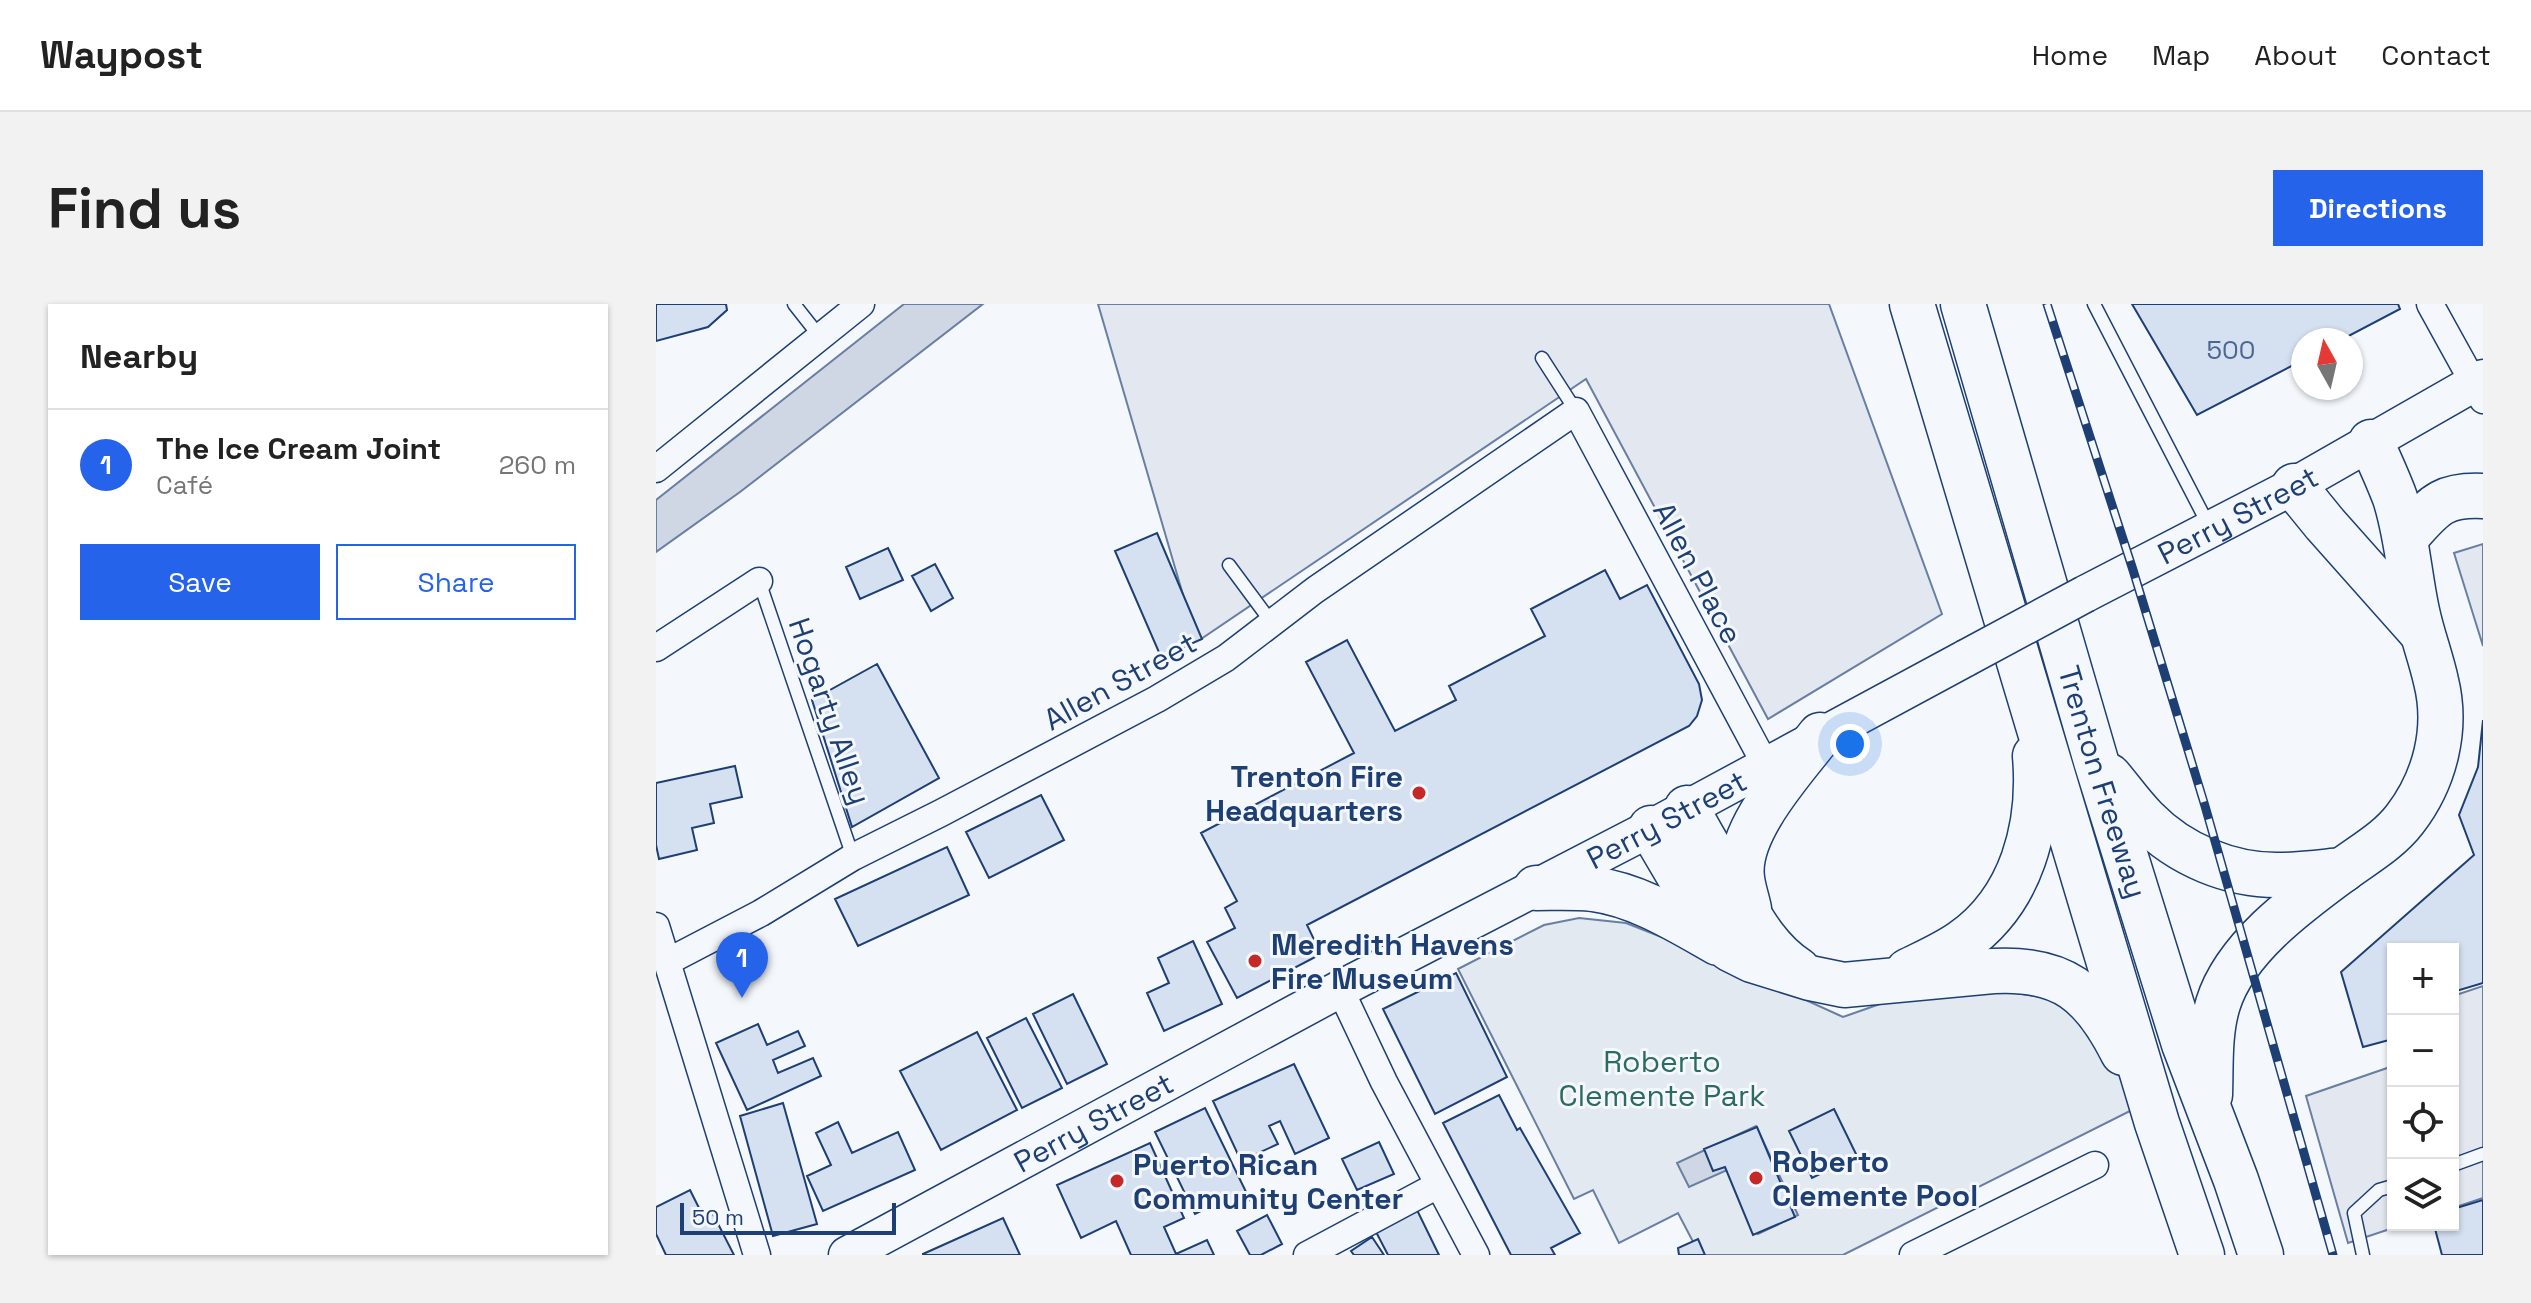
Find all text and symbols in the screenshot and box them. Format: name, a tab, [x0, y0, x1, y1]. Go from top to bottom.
text: Waypost	[40, 31, 203, 79]
text: Home	[2032, 37, 2108, 73]
text: Map	[2152, 37, 2210, 73]
text: About	[2254, 37, 2337, 73]
text: Contact	[2381, 37, 2491, 73]
button: Directions	[2273, 170, 2483, 246]
text: Find us	[48, 173, 241, 244]
north arrow	[2291, 328, 2363, 400]
house number: 500	[2207, 333, 2255, 367]
text: Nearby	[80, 335, 198, 378]
text: The Ice Cream Joint	[156, 429, 441, 468]
text: 1	[100, 448, 112, 482]
text: 260 m	[499, 448, 576, 482]
street label: Perry Street	[2151, 457, 2325, 573]
text: Café	[156, 468, 213, 502]
street label: Allen Place	[1644, 495, 1752, 651]
button: Save	[80, 544, 320, 620]
button: Share	[336, 544, 576, 620]
street label: Hogarty Alley	[780, 612, 880, 810]
street label: Allen Street	[1037, 623, 1203, 739]
street label: Trenton Freeway	[2050, 661, 2157, 903]
your location	[1830, 724, 1870, 764]
place label: Trenton Fire Headquarters	[1205, 757, 1403, 830]
street label: Perry Street	[1580, 761, 1753, 878]
marker: Trenton Fire Headquarters	[1410, 784, 1428, 802]
place label: Meredith Havens Fire Museum	[1271, 925, 1514, 998]
pin: 1	[716, 932, 768, 998]
map controls	[2387, 943, 2459, 1231]
button: +	[2387, 943, 2459, 1015]
marker: Meredith Havens Fire Museum	[1246, 952, 1264, 970]
button: −	[2387, 1015, 2459, 1087]
park label: Roberto Clemente Park	[1558, 1042, 1766, 1115]
street label: Perry Street	[1007, 1063, 1180, 1181]
button: locate	[2387, 1087, 2459, 1159]
place label: Roberto Clemente Pool	[1772, 1142, 1978, 1215]
place label: Puerto Rican Community Center	[1133, 1145, 1404, 1218]
button: layers	[2387, 1159, 2459, 1231]
marker: Roberto Clemente Pool	[1747, 1169, 1765, 1187]
marker: Puerto Rican Community Center	[1108, 1172, 1126, 1190]
scale bar	[680, 1199, 896, 1235]
text: 50 m	[692, 1203, 744, 1231]

